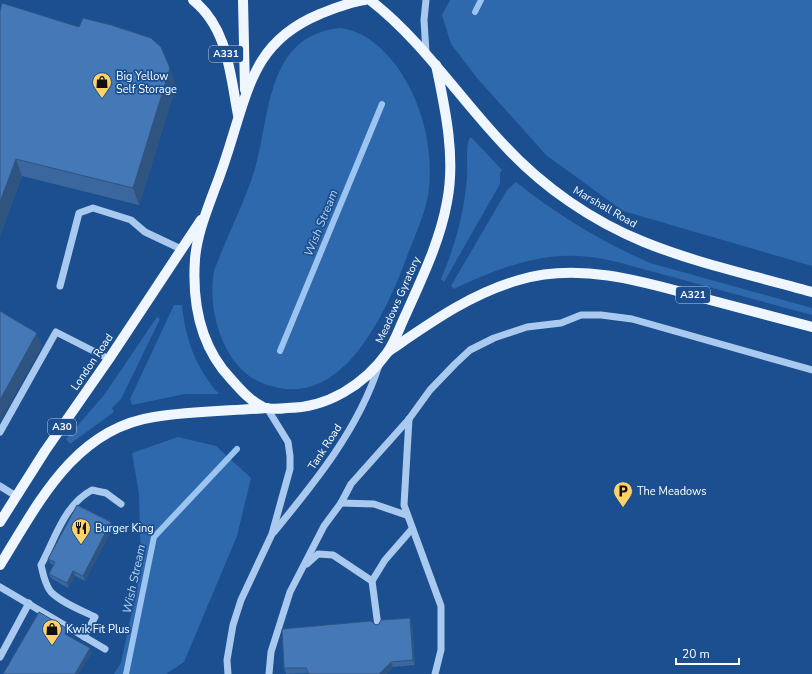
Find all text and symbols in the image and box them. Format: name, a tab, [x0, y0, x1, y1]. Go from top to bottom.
road number: A331	[209, 46, 243, 62]
place label: Big Yellow Self Storage	[116, 69, 177, 97]
shop icon: Big Yellow Self Storage	[91, 71, 113, 99]
street label: Marshall Road	[570, 183, 640, 231]
water label: Wish Stream	[300, 187, 342, 259]
street label: Meadows Gyratory	[372, 254, 424, 346]
road number: A321	[676, 287, 710, 303]
street label: London Road	[67, 331, 117, 393]
road number: A30	[48, 419, 76, 435]
street label: Tank Road	[305, 421, 345, 473]
parking icon: The Meadows	[612, 480, 634, 508]
place label: The Meadows	[637, 484, 707, 499]
restaurant icon: Burger King	[70, 517, 92, 545]
place label: Burger King	[95, 521, 154, 536]
water label: Wish Stream	[119, 543, 149, 615]
shop icon: Kwik Fit Plus	[41, 618, 63, 646]
place label: Kwik Fit Plus	[66, 622, 130, 637]
scale bar	[676, 640, 739, 666]
text: 20 m	[682, 646, 710, 662]

